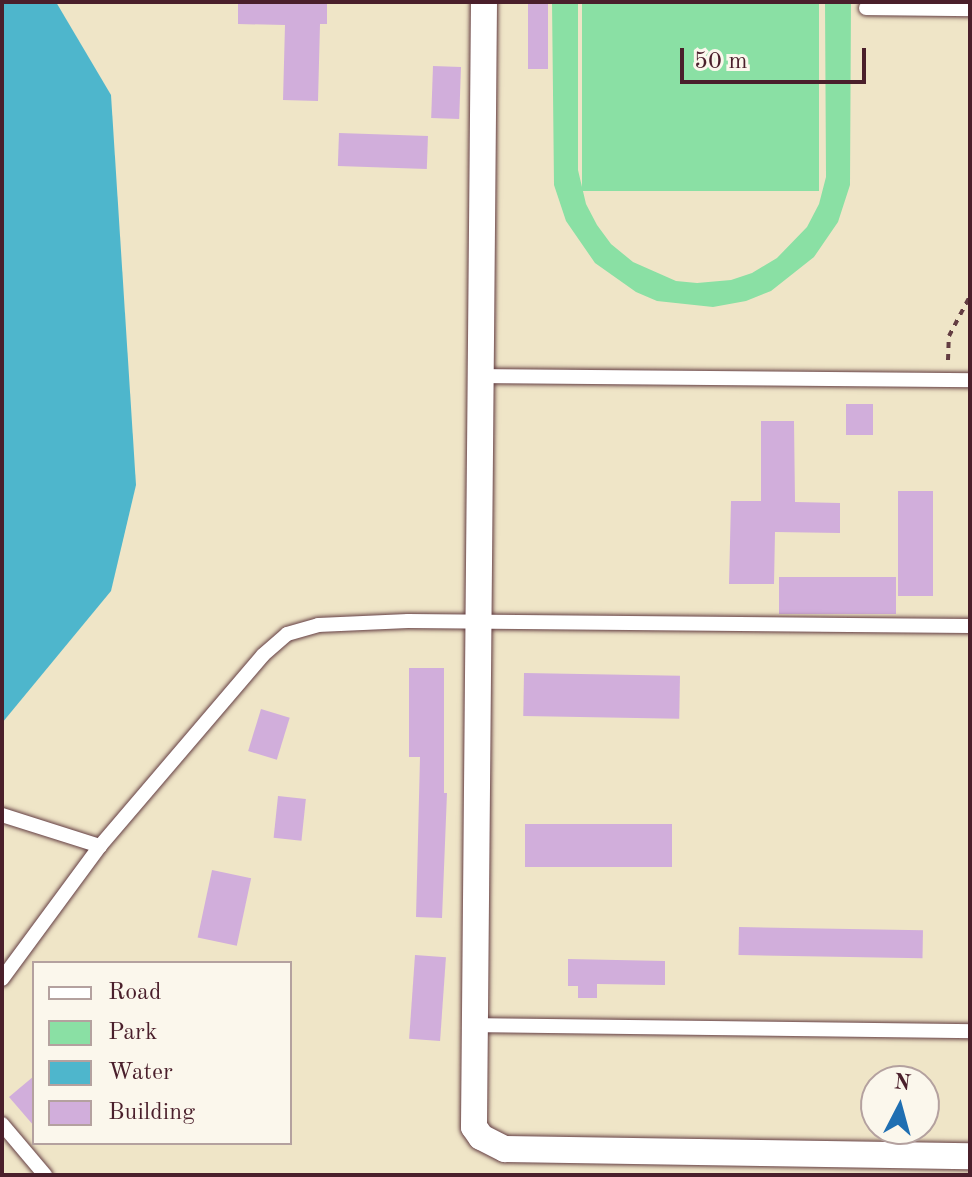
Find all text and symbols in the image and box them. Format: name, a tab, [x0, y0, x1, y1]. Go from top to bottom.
scale bar	[684, 32, 870, 82]
text: 50 m	[694, 50, 748, 74]
legend	[32, 961, 292, 1145]
text: Road	[108, 981, 161, 1005]
text: Park	[108, 1021, 157, 1045]
text: Water	[108, 1061, 173, 1085]
north arrow	[860, 1065, 940, 1145]
text: N	[893, 1071, 912, 1095]
text: Building	[108, 1101, 195, 1125]

